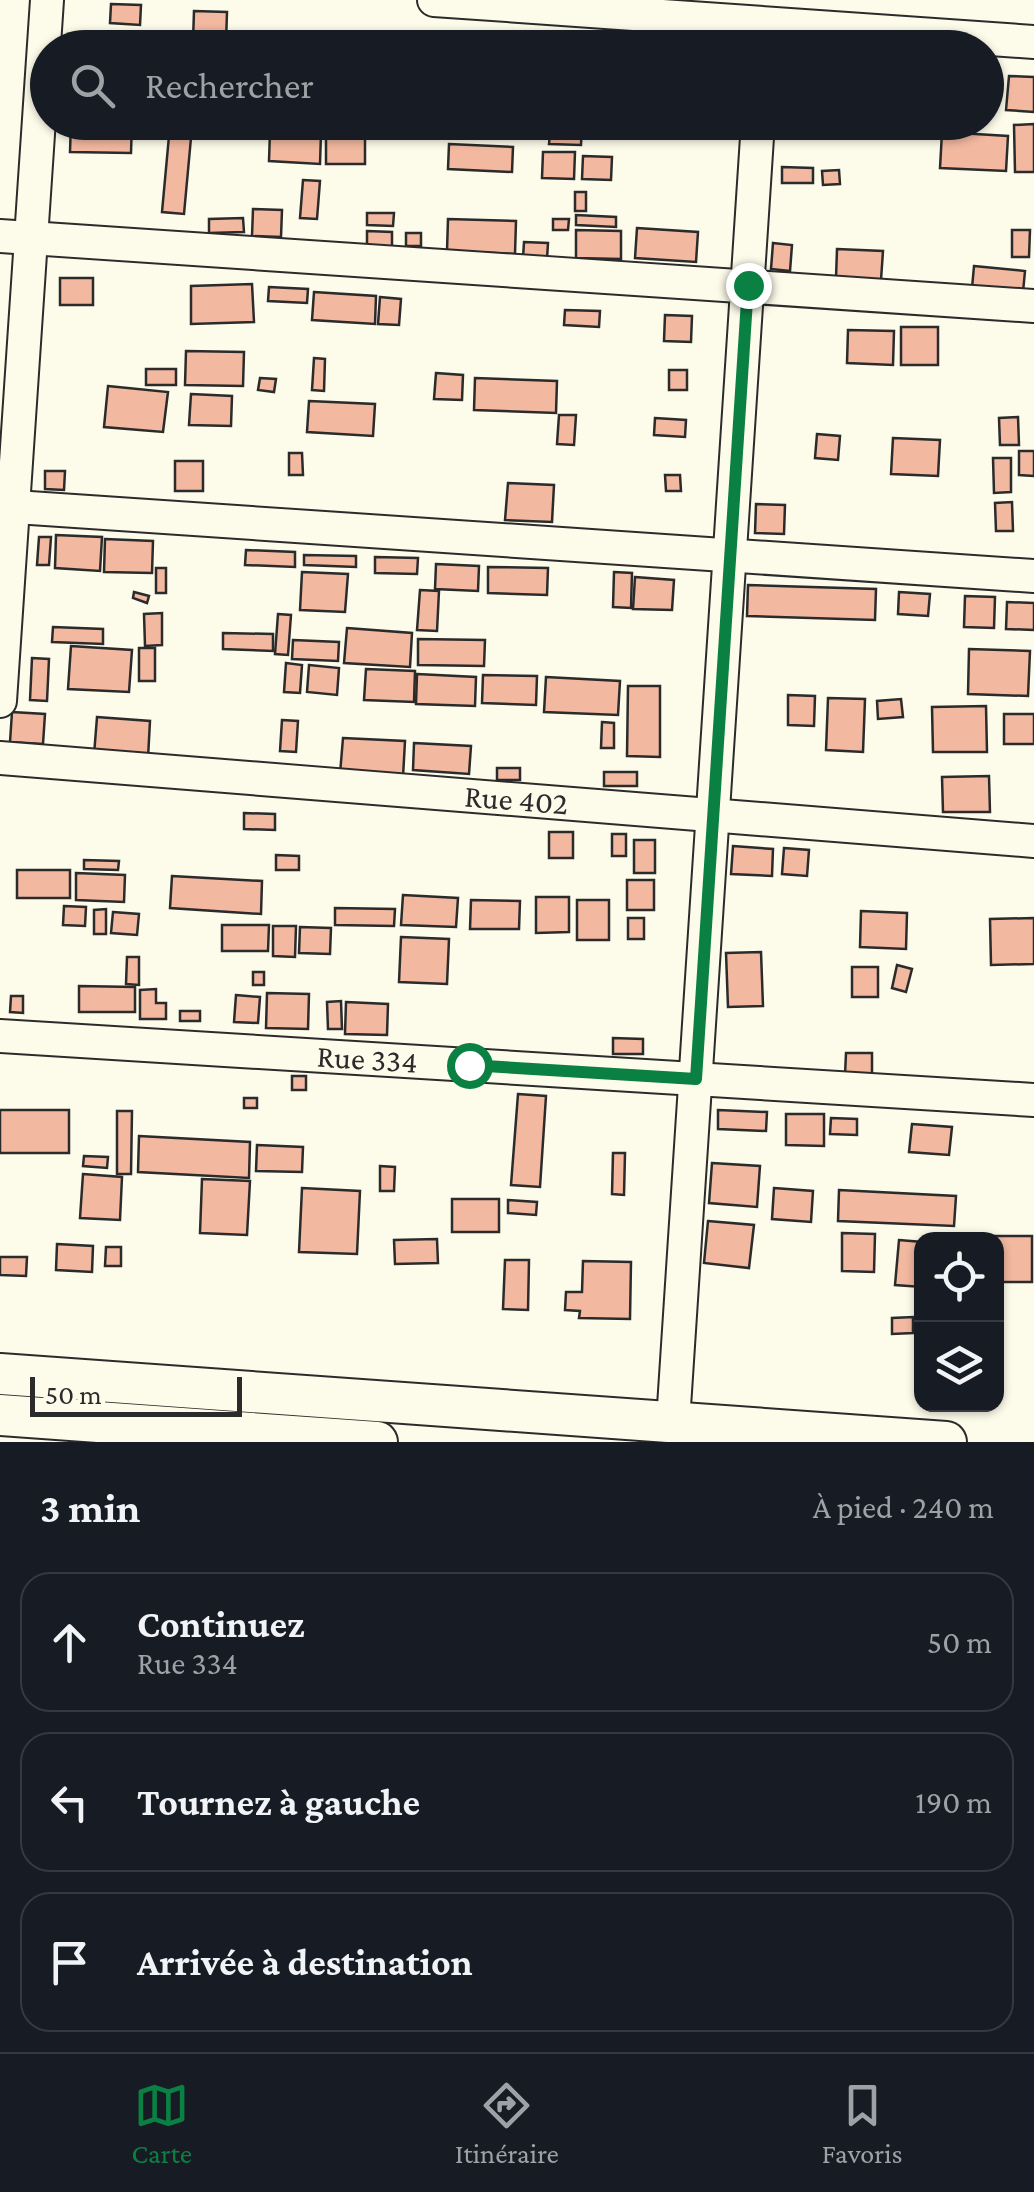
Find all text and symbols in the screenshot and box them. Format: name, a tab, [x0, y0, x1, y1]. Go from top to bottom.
search box	[30, 30, 1004, 140]
icon: search	[65, 58, 120, 113]
text: Rechercher	[145, 64, 314, 106]
route end	[726, 263, 772, 309]
street label: Rue 402	[463, 777, 569, 822]
street label: Rue 334	[316, 1038, 419, 1080]
route start	[447, 1043, 493, 1089]
map controls	[914, 1232, 1004, 1412]
button: locate	[914, 1232, 1004, 1322]
button: layers	[914, 1322, 1004, 1412]
scale bar	[30, 1372, 242, 1416]
text: 50 m	[45, 1379, 102, 1410]
text: 3 min	[40, 1484, 140, 1531]
text: À pied · 240 m	[813, 1489, 994, 1525]
text: Continuez	[137, 1603, 305, 1645]
icon: ahead	[42, 1615, 97, 1670]
text: 50 m	[927, 1624, 992, 1660]
text: Rue 334	[137, 1645, 238, 1681]
icon: left	[42, 1775, 97, 1830]
text: Tournez à gauche	[137, 1781, 420, 1823]
text: 190 m	[915, 1784, 992, 1820]
icon: arrive	[42, 1935, 97, 1990]
text: Arrivée à destination	[137, 1941, 473, 1983]
tab: Carte	[131, 2078, 192, 2169]
tab: Itinéraire	[455, 2078, 559, 2169]
tab: Favoris	[822, 2078, 903, 2169]

